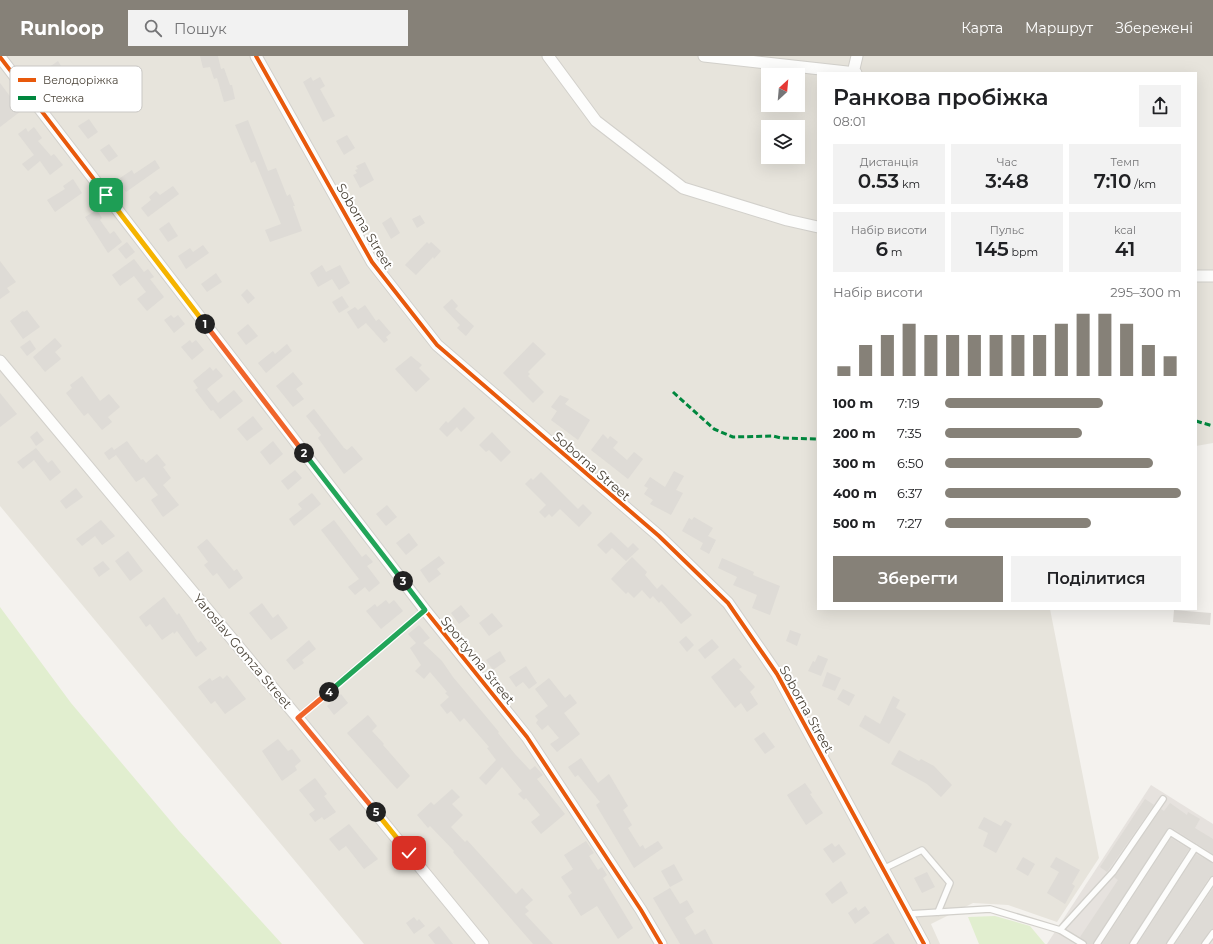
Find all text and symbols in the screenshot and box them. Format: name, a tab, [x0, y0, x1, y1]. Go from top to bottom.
search box	[128, 10, 408, 46]
text: Runloop	[20, 17, 104, 40]
icon: search	[142, 17, 164, 39]
text: Пошук	[174, 19, 227, 38]
text: Карта	[961, 19, 1003, 37]
text: Маршрут	[1025, 19, 1093, 37]
text: Збережені	[1115, 19, 1193, 37]
legend	[10, 66, 142, 112]
north arrow	[761, 68, 805, 112]
map controls	[761, 68, 805, 164]
text: Велодоріжка	[43, 73, 118, 87]
text: Ранкова пробіжка	[833, 84, 1048, 111]
button: share	[1139, 85, 1181, 127]
text: Стежка	[43, 91, 84, 105]
text: 08:01	[833, 113, 866, 129]
button: layers	[761, 120, 805, 164]
text: Дистанція	[860, 155, 918, 169]
text: Час	[997, 155, 1017, 169]
text: Темп	[1111, 155, 1139, 169]
text: 0.53	[858, 169, 899, 193]
text: 3:48	[985, 169, 1029, 193]
text: 7:10	[1094, 169, 1131, 193]
text: km	[899, 177, 920, 191]
text: /km	[1131, 177, 1156, 191]
pin	[89, 178, 123, 212]
street label: Soborna Street	[333, 180, 397, 272]
icon: arrive	[95, 184, 117, 206]
text: Набір висоти	[851, 223, 927, 237]
text: Пульс	[990, 223, 1024, 237]
text: kcal	[1114, 223, 1136, 237]
text: 6	[875, 237, 888, 261]
text: 145	[976, 237, 1009, 261]
text: 41	[1115, 237, 1135, 261]
text: m	[888, 245, 903, 259]
text: bpm	[1009, 245, 1038, 259]
text: Набір висоти	[833, 284, 923, 300]
text: 295–300 m	[1110, 284, 1181, 300]
pin: 1	[195, 314, 215, 334]
text: 1	[203, 317, 207, 331]
text: 100 m	[833, 395, 873, 411]
text: 7:19	[897, 395, 920, 411]
text: 200 m	[833, 425, 876, 441]
text: 7:35	[897, 425, 922, 441]
street label: Soborna Street	[550, 428, 634, 504]
pin: 2	[294, 443, 314, 463]
text: 2	[301, 446, 307, 460]
text: 300 m	[833, 455, 876, 471]
text: 6:50	[897, 455, 924, 471]
text: 400 m	[833, 485, 877, 501]
text: 6:37	[897, 485, 923, 501]
text: 500 m	[833, 515, 876, 531]
text: 7:27	[897, 515, 922, 531]
button: Зберегти	[833, 556, 1003, 602]
button: Поділитися	[1011, 556, 1181, 602]
pin: 3	[393, 571, 413, 591]
text: 3	[400, 574, 406, 588]
street label: Yaroslav Gomza Street	[190, 590, 296, 712]
street label: Sportyvna Street	[438, 613, 518, 707]
street label: Soborna Street	[776, 663, 838, 755]
pin: 4	[319, 682, 339, 702]
text: 4	[325, 685, 333, 699]
pin: 5	[366, 802, 386, 822]
text: 5	[373, 805, 379, 819]
pin	[392, 836, 426, 870]
icon: check	[398, 842, 420, 864]

